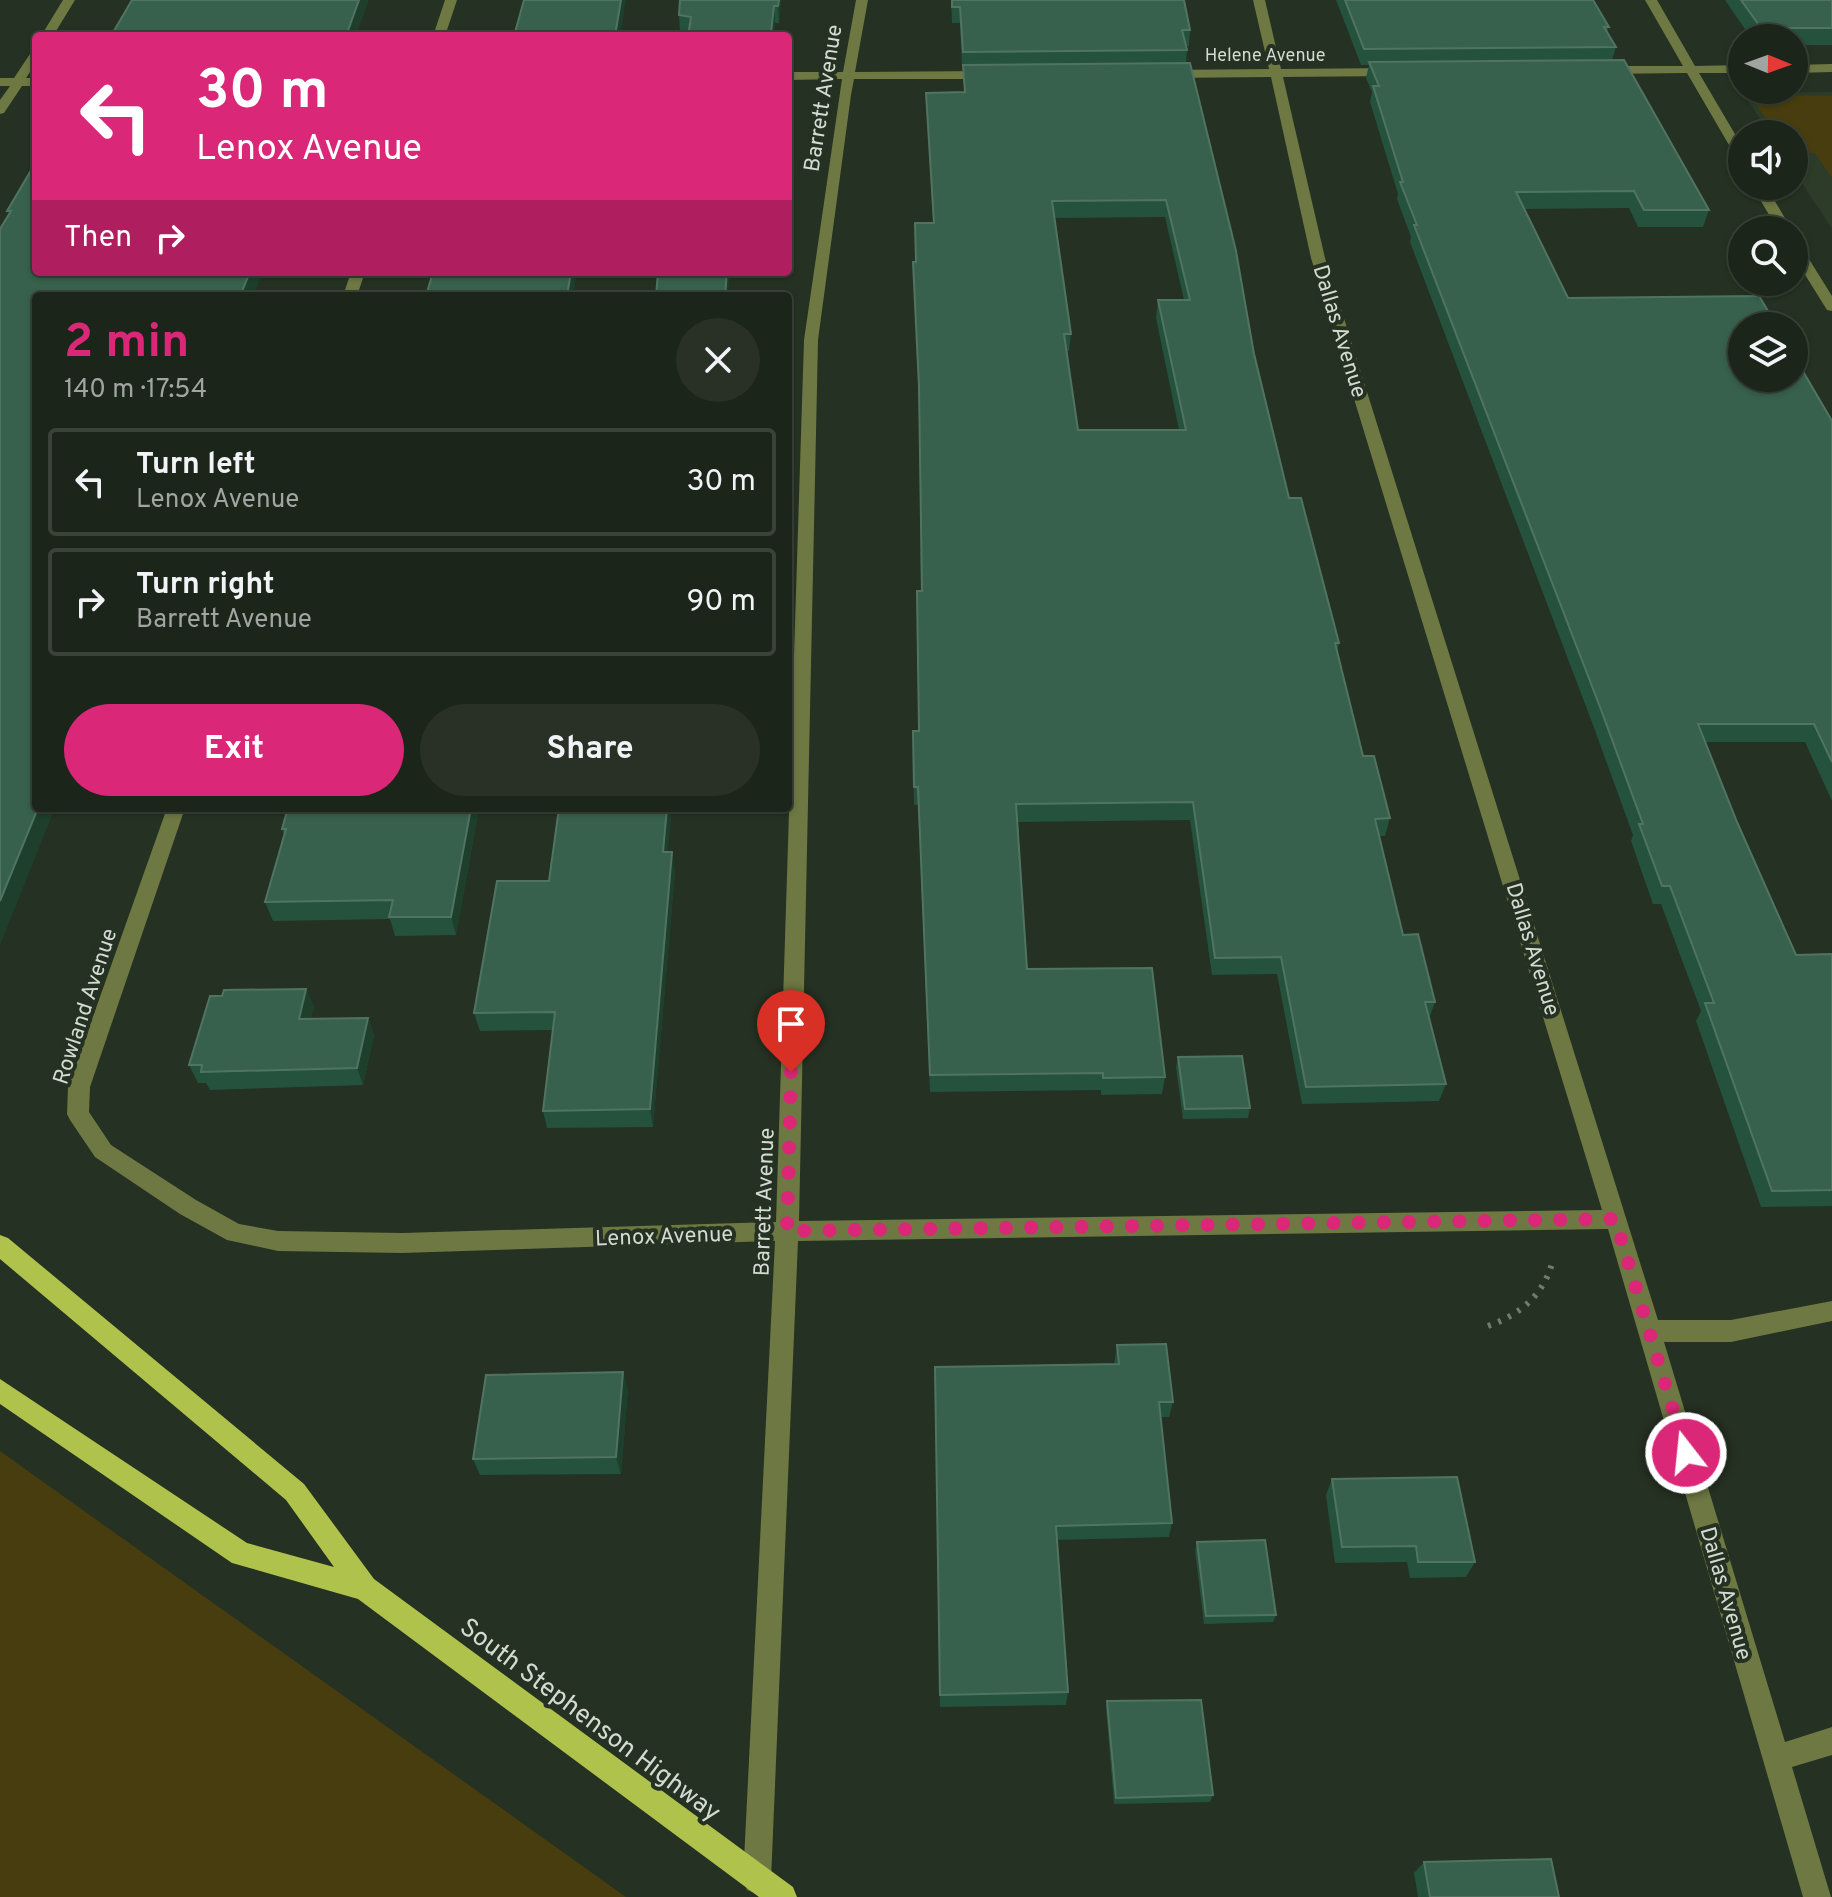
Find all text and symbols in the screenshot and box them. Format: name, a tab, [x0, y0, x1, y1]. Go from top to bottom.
street label: Barrett Avenue	[800, 23, 849, 174]
north arrow	[1728, 24, 1808, 104]
map controls	[1728, 24, 1808, 392]
street label: Helene Avenue	[1205, 45, 1325, 68]
text: 30 m	[196, 58, 329, 128]
icon: left	[64, 64, 168, 168]
button: sound	[1728, 120, 1808, 200]
text: Lenox Avenue	[196, 127, 422, 173]
icon: right	[148, 216, 192, 260]
button: search	[1728, 216, 1808, 296]
text: Then	[64, 220, 132, 257]
street label: Dallas Avenue	[1306, 262, 1372, 401]
button: layers	[1728, 312, 1808, 392]
text: 2 min	[64, 314, 189, 374]
button: close	[676, 318, 760, 402]
text: 140 m · 17:54	[64, 374, 207, 407]
text: Turn left	[136, 447, 256, 484]
icon: left	[68, 460, 112, 504]
text: 30 m	[687, 464, 756, 501]
text: Lenox Avenue	[136, 484, 299, 517]
text: Turn right	[136, 567, 274, 604]
icon: right	[68, 580, 112, 624]
text: 90 m	[687, 584, 756, 621]
text: Barrett Avenue	[136, 604, 312, 637]
button: Exit	[64, 704, 404, 796]
button: Share	[420, 704, 760, 796]
street label: Dallas Avenue	[1499, 880, 1565, 1019]
street label: Rowland Avenue	[48, 925, 124, 1088]
pin	[757, 990, 825, 1072]
icon: arrive	[769, 1002, 813, 1046]
street label: Barrett Avenue	[749, 1127, 782, 1277]
street label: Lenox Avenue	[595, 1222, 734, 1253]
position arrow	[1644, 1411, 1728, 1495]
street label: Dallas Avenue	[1693, 1524, 1757, 1663]
street label: South Stephenson Highway	[452, 1612, 727, 1830]

